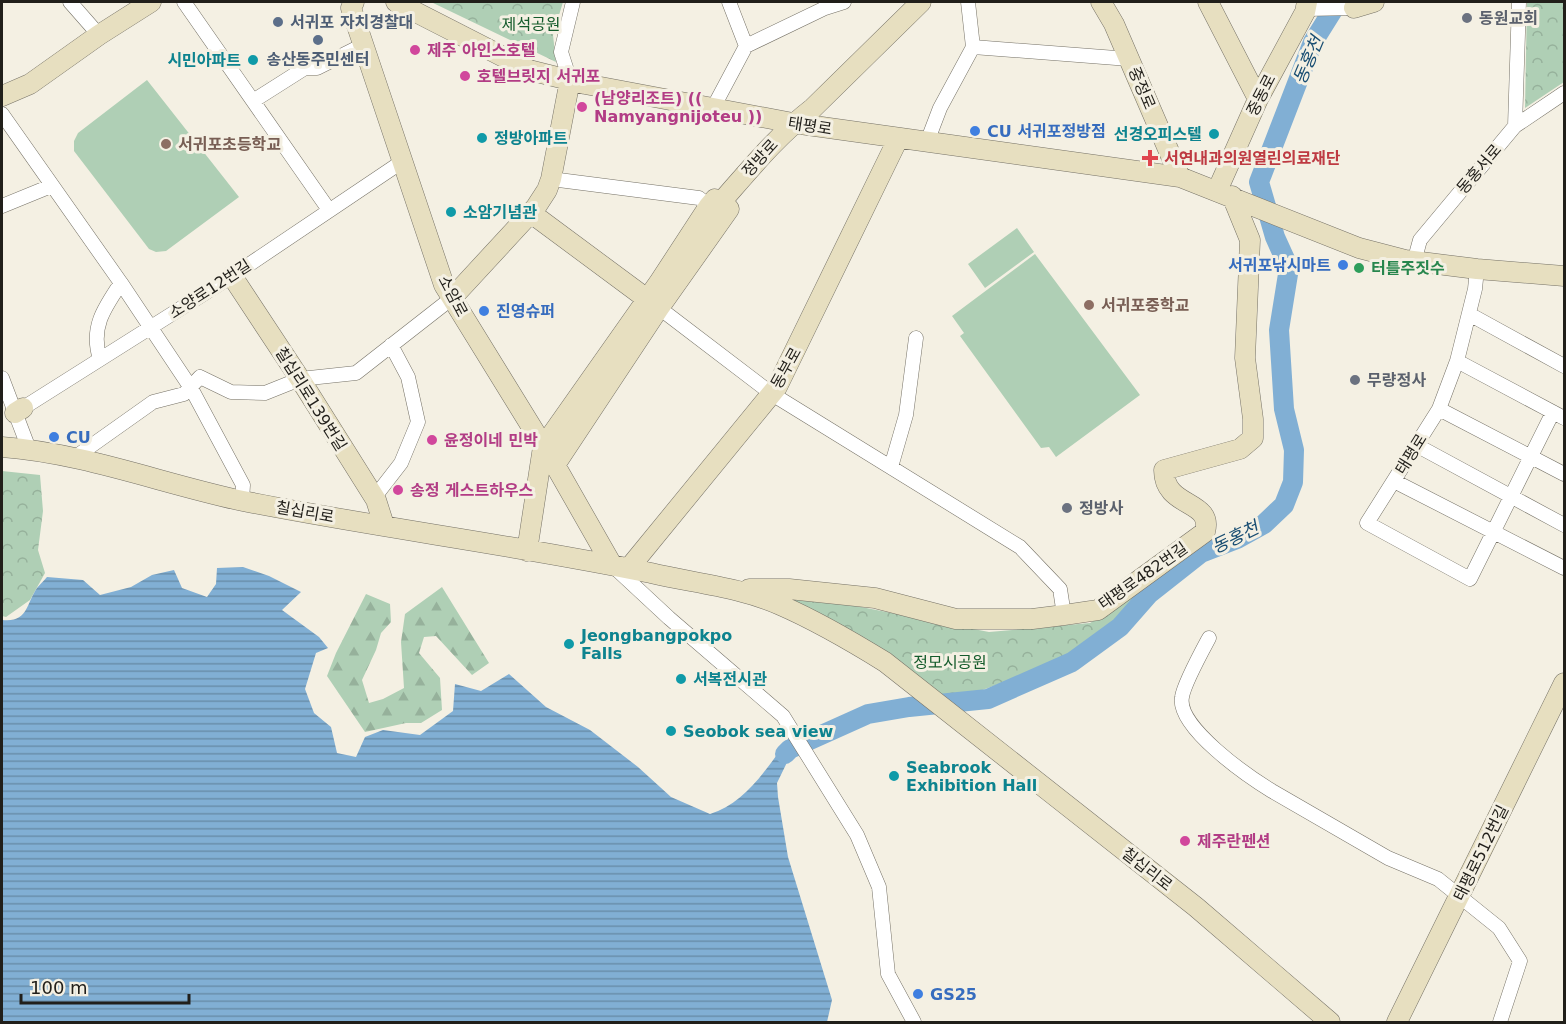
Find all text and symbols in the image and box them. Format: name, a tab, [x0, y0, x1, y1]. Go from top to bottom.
place label: 동원교회	[1479, 9, 1538, 28]
marker: 동원교회	[1460, 11, 1474, 25]
place label: 서귀포 자치경찰대	[290, 13, 413, 32]
marker: 서귀포 자치경찰대	[271, 15, 285, 29]
park label: 제석공원	[502, 15, 560, 34]
water label: 동홍천	[1289, 31, 1328, 87]
marker: 송산동주민센터	[311, 33, 325, 47]
place label: 제주 아인스호텔	[427, 41, 536, 60]
marker: 제주 아인스호텔	[408, 43, 422, 57]
place label: 송산동주민센터	[266, 50, 370, 69]
place label: 시민아파트	[167, 51, 241, 70]
marker: 시민아파트	[246, 53, 260, 67]
street label: 중정로	[1125, 64, 1159, 112]
place label: 호텔브릿지 서귀포	[477, 67, 601, 86]
marker: 호텔브릿지 서귀포	[458, 69, 472, 83]
street label: 중동로	[1243, 71, 1280, 119]
place label: (남양리조트) (( Namyangnijoteu ))	[594, 89, 762, 126]
marker: (남양리조트) (( Namyangnijoteu ))	[575, 100, 589, 114]
street label: 태평로	[787, 113, 834, 139]
place label: CU 서귀포정방점	[987, 122, 1106, 141]
marker: CU 서귀포정방점	[968, 124, 982, 138]
place label: 선경오피스텔	[1114, 125, 1202, 144]
marker: 선경오피스텔	[1207, 127, 1221, 141]
place label: 정방아파트	[494, 129, 568, 148]
marker: 정방아파트	[475, 131, 489, 145]
place label: 서귀포초등학교	[178, 135, 281, 154]
street label: 정방로	[738, 135, 782, 181]
marker: 서귀포초등학교	[159, 137, 173, 151]
street label: 동홍서로	[1453, 140, 1505, 198]
marker: 서연내과의원열린의료재단	[1141, 149, 1159, 167]
place label: 서연내과의원열린의료재단	[1164, 149, 1341, 168]
place label: 소암기념관	[463, 203, 537, 222]
marker: 소암기념관	[444, 205, 458, 219]
street label: 소양로12번길	[165, 255, 255, 323]
place label: 서귀포낚시마트	[1228, 256, 1331, 275]
marker: 서귀포낚시마트	[1336, 258, 1350, 272]
place label: 터틀주짓수	[1371, 259, 1445, 278]
marker: 터틀주짓수	[1352, 261, 1366, 275]
street label: 소암로	[434, 272, 472, 320]
place label: 서귀포중학교	[1101, 296, 1190, 315]
marker: 서귀포중학교	[1082, 298, 1096, 312]
place label: 진영슈퍼	[496, 302, 555, 321]
marker: 진영슈퍼	[477, 304, 491, 318]
street label: 칠십리로139번길	[271, 344, 351, 454]
street label: 동부로	[767, 344, 805, 392]
place label: 무량정사	[1367, 371, 1426, 390]
marker: 무량정사	[1348, 373, 1362, 387]
place label: CU	[66, 428, 91, 447]
marker: CU	[47, 430, 61, 444]
street label: 태평로	[1391, 430, 1431, 478]
place label: 윤정이네 민박	[444, 431, 538, 450]
marker: 윤정이네 민박	[425, 433, 439, 447]
place label: 송정 게스트하우스	[410, 481, 534, 500]
marker: 송정 게스트하우스	[391, 483, 405, 497]
street label: 칠십리로	[274, 498, 336, 527]
place label: 정방사	[1079, 499, 1123, 518]
marker: 정방사	[1060, 501, 1074, 515]
water label: 동홍천	[1208, 516, 1264, 557]
street label: 태평로482번길	[1095, 538, 1191, 614]
place label: Jeongbangpokpo Falls	[580, 626, 732, 663]
marker: Jeongbangpokpo Falls	[562, 637, 576, 651]
park label: 정모시공원	[913, 653, 987, 672]
place label: 서복전시관	[693, 670, 767, 689]
marker: 서복전시관	[674, 672, 688, 686]
place label: Seobok sea view	[683, 722, 834, 741]
marker: Seobok sea view	[664, 724, 678, 738]
place label: Seabrook Exhibition Hall	[906, 758, 1037, 795]
marker: Seabrook Exhibition Hall	[887, 769, 901, 783]
street label: 태평로512번길	[1450, 802, 1512, 904]
place label: 제주란펜션	[1197, 832, 1271, 851]
marker: 제주란펜션	[1178, 834, 1192, 848]
street label: 칠십리로	[1118, 843, 1176, 895]
scale bar	[21, 967, 189, 1005]
text: 100 m	[30, 977, 88, 998]
place label: GS25	[930, 985, 977, 1004]
marker: GS25	[911, 987, 925, 1001]

